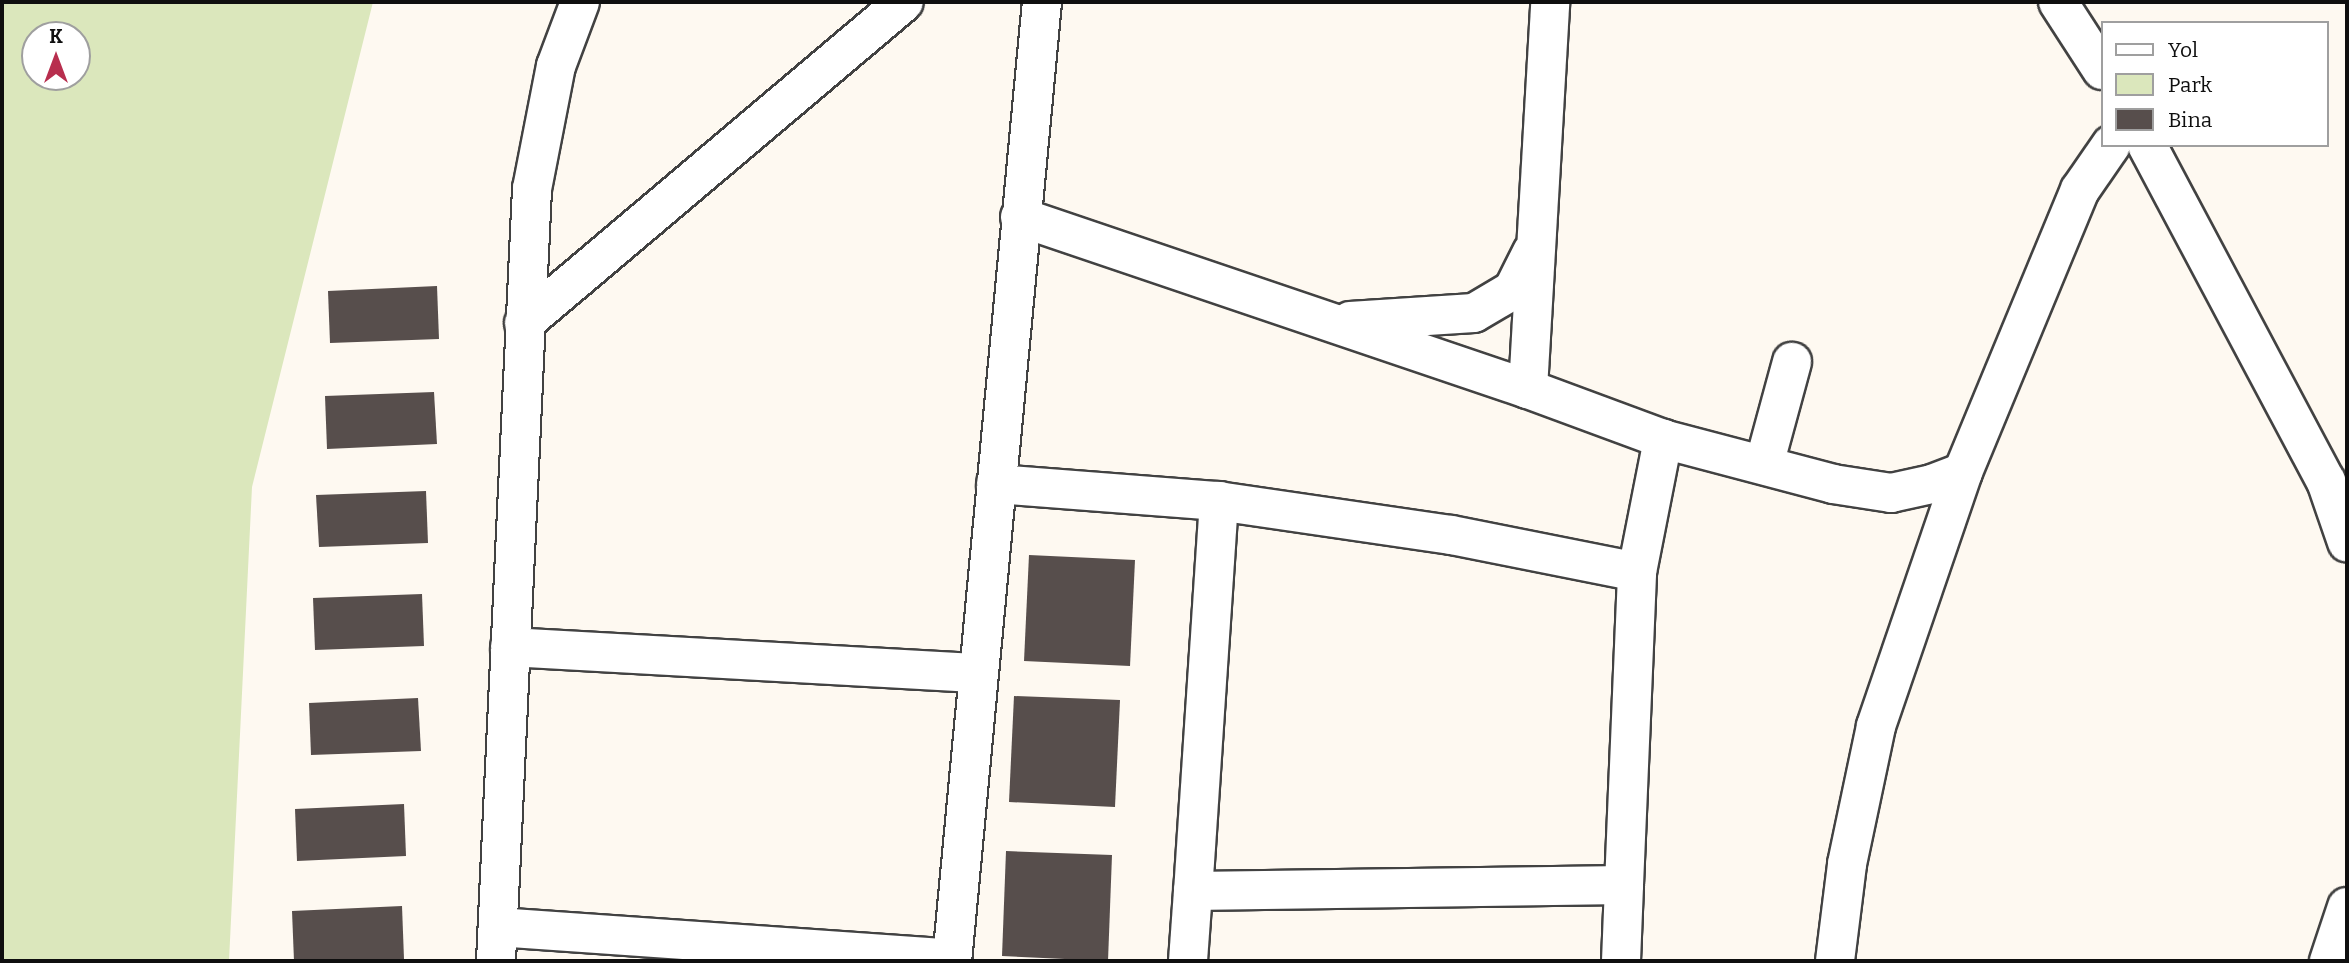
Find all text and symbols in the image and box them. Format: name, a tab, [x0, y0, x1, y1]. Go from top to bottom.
north arrow	[21, 21, 91, 91]
legend	[2100, 21, 2328, 147]
text: K	[49, 25, 63, 48]
text: Yol	[2168, 37, 2198, 63]
text: Park	[2168, 72, 2212, 98]
text: Bina	[2168, 107, 2212, 133]

